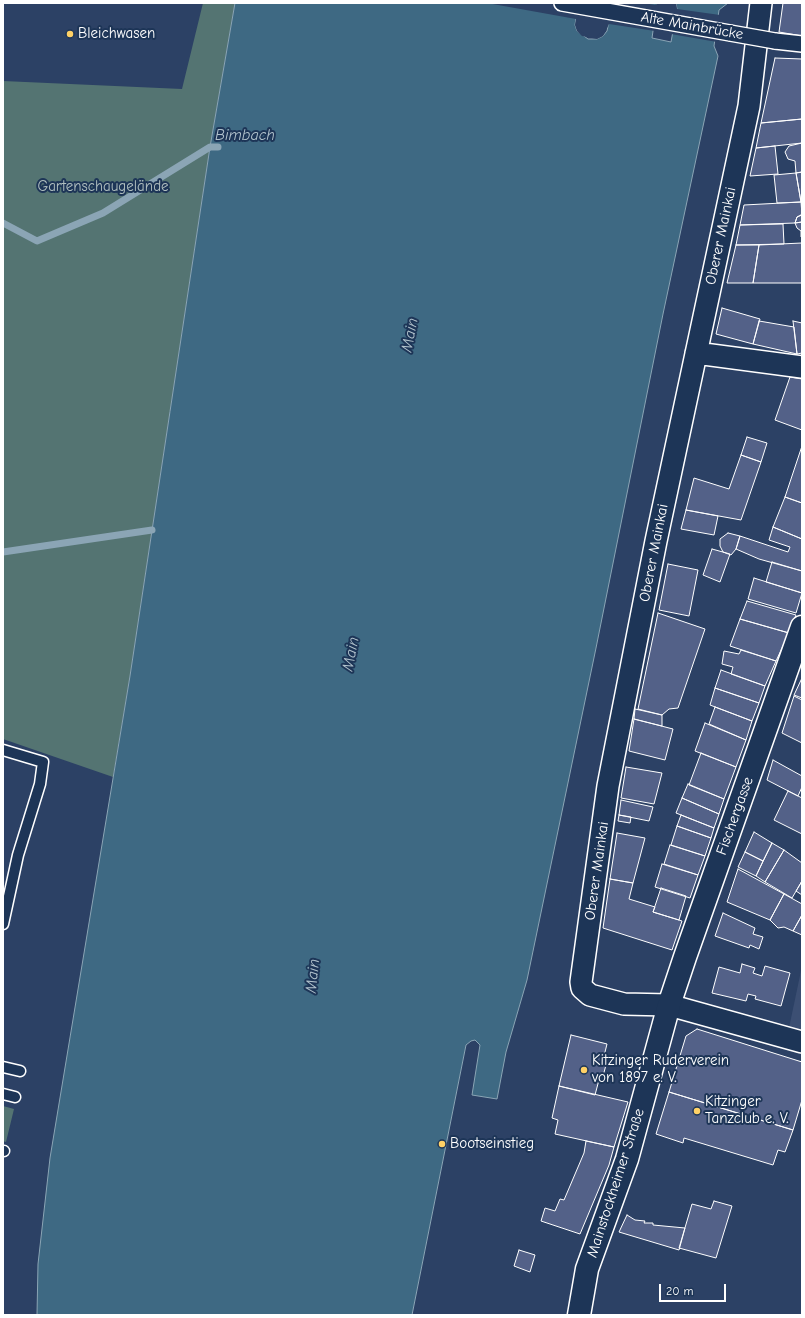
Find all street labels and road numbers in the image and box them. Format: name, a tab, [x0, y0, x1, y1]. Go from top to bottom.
street label: Alte Mainbrücke	[639, 8, 745, 44]
street label: Oberer Mainkai	[702, 185, 740, 287]
street label: Oberer Mainkai	[636, 502, 672, 604]
street label: Fischergasse	[712, 774, 758, 858]
street label: Oberer Mainkai	[581, 821, 613, 921]
street label: Mainstockheimer Straße	[583, 1106, 649, 1260]

